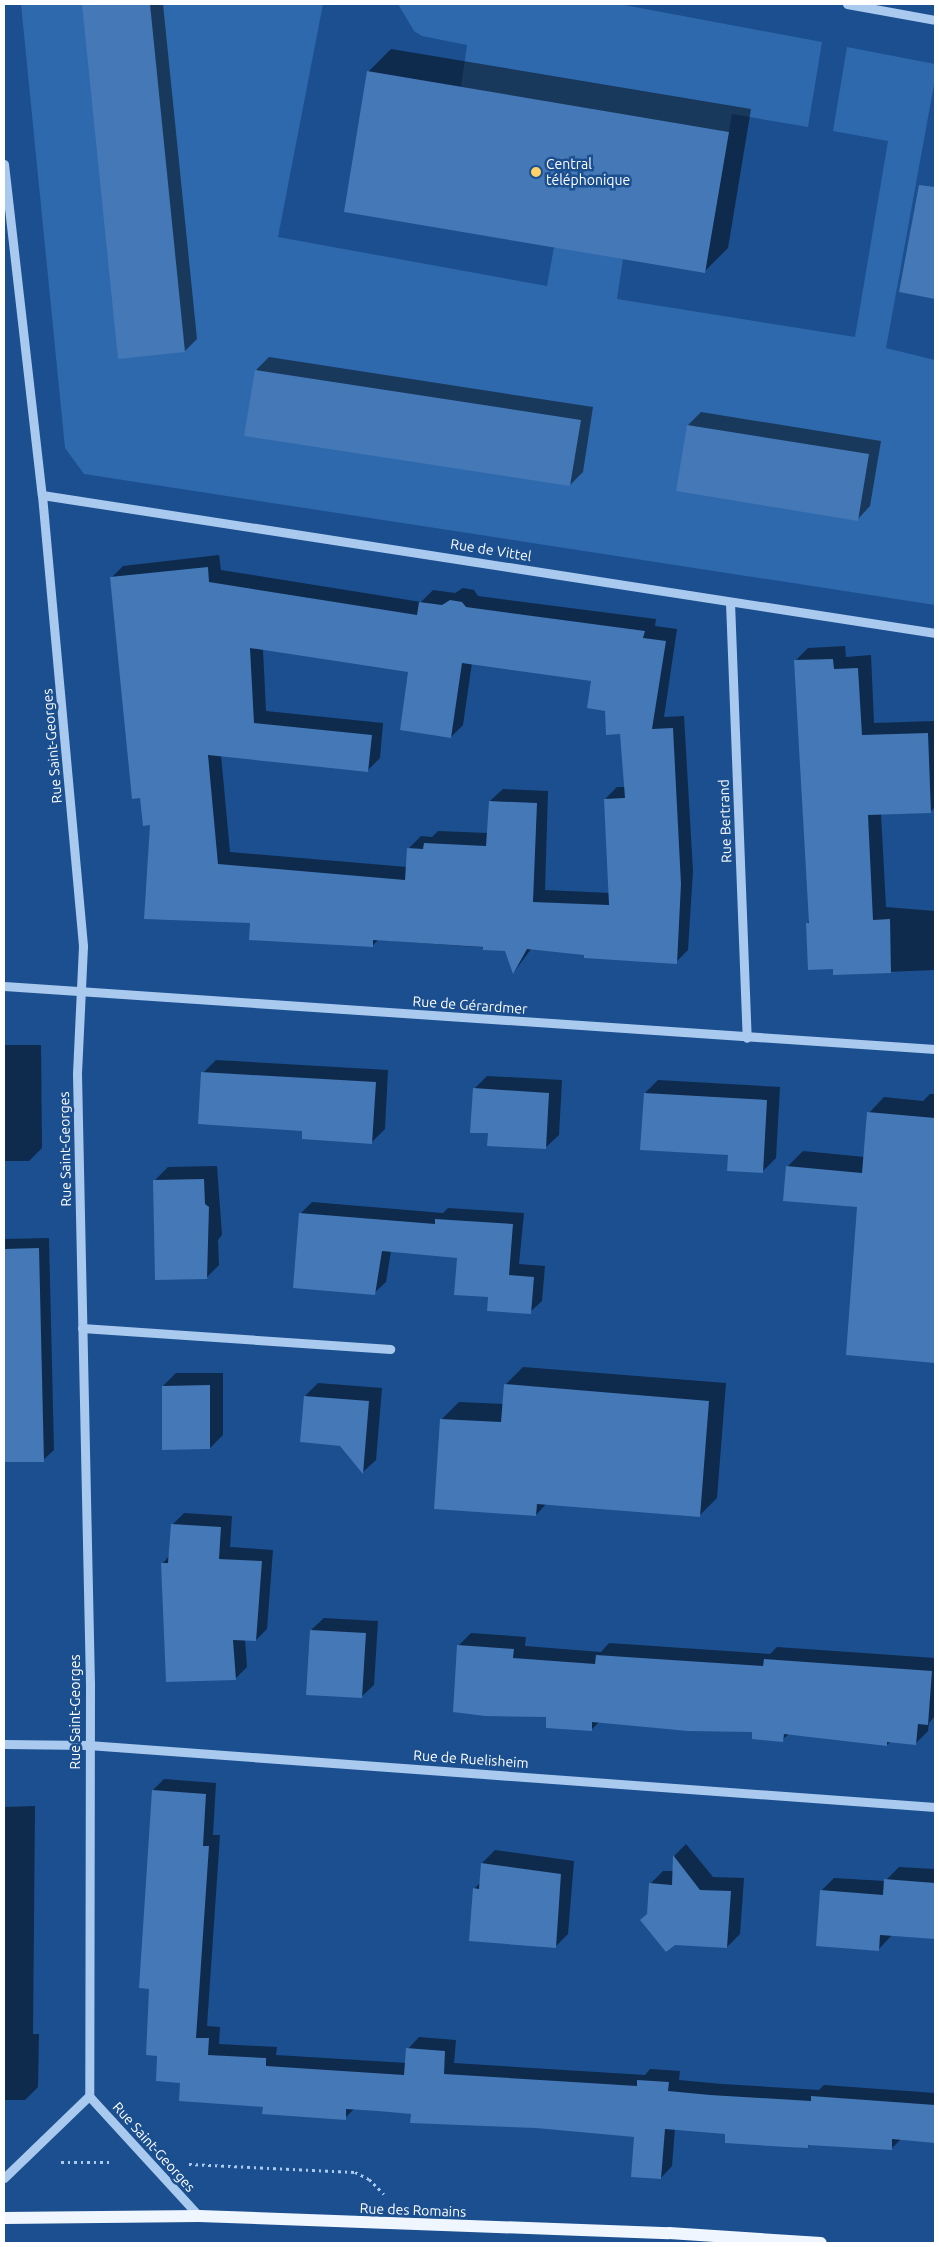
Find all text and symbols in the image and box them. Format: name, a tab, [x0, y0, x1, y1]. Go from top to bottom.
place label: Central téléphonique	[546, 156, 630, 188]
marker: Central téléphonique	[530, 166, 542, 178]
street label: Rue de Vittel	[449, 535, 533, 565]
street label: Rue Saint-Georges	[39, 688, 65, 804]
street label: Rue Bertrand	[715, 779, 735, 863]
street label: Rue de Gérardmer	[412, 993, 528, 1017]
street label: Rue Saint-Georges	[56, 1091, 74, 1207]
street label: Rue Saint-Georges	[67, 1654, 83, 1770]
street label: Rue de Ruelisheim	[413, 1747, 529, 1771]
street label: Rue Saint-Georges	[109, 2099, 199, 2195]
street label: Rue des Romains	[359, 2200, 467, 2220]

